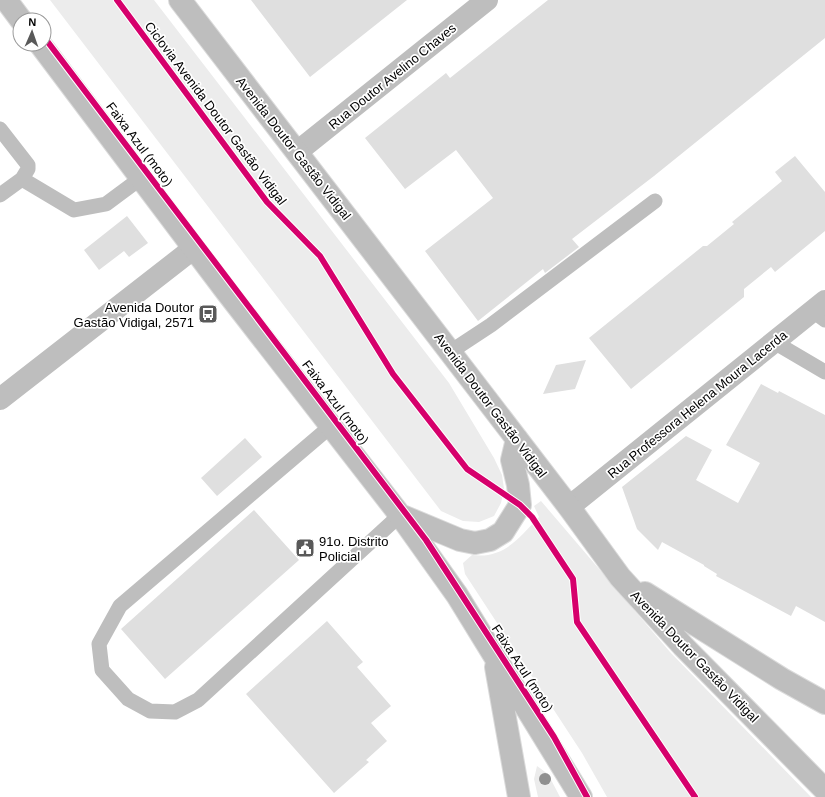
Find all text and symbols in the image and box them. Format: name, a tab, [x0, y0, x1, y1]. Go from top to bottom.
north arrow	[12, 12, 52, 52]
text: N	[28, 16, 37, 28]
street label: Ciclovia Avenida Doutor Gastão Vidigal	[142, 19, 290, 208]
street label: Rua Doutor Avelino Chaves	[326, 20, 459, 132]
street label: Avenida Doutor Gastão Vidigal	[233, 74, 354, 223]
street label: Faixa Azul (moto)	[103, 99, 176, 189]
place label: Avenida Doutor Gastão Vidigal, 2571	[74, 300, 195, 330]
bus stop icon: Avenida Doutor Gastão Vidigal, 2571	[197, 303, 219, 325]
street label: Rua Professora Helena Moura Lacerda	[605, 327, 791, 481]
street label: Avenida Doutor Gastão Vidigal	[431, 330, 550, 481]
street label: Faixa Azul (moto)	[299, 357, 372, 447]
place label: 91o. Distrito Policial	[319, 534, 388, 564]
public building icon: 91o. Distrito Policial	[294, 537, 316, 559]
street label: Avenida Doutor Gastão Vidigal	[628, 587, 762, 725]
street label: Faixa Azul (moto)	[489, 622, 556, 715]

